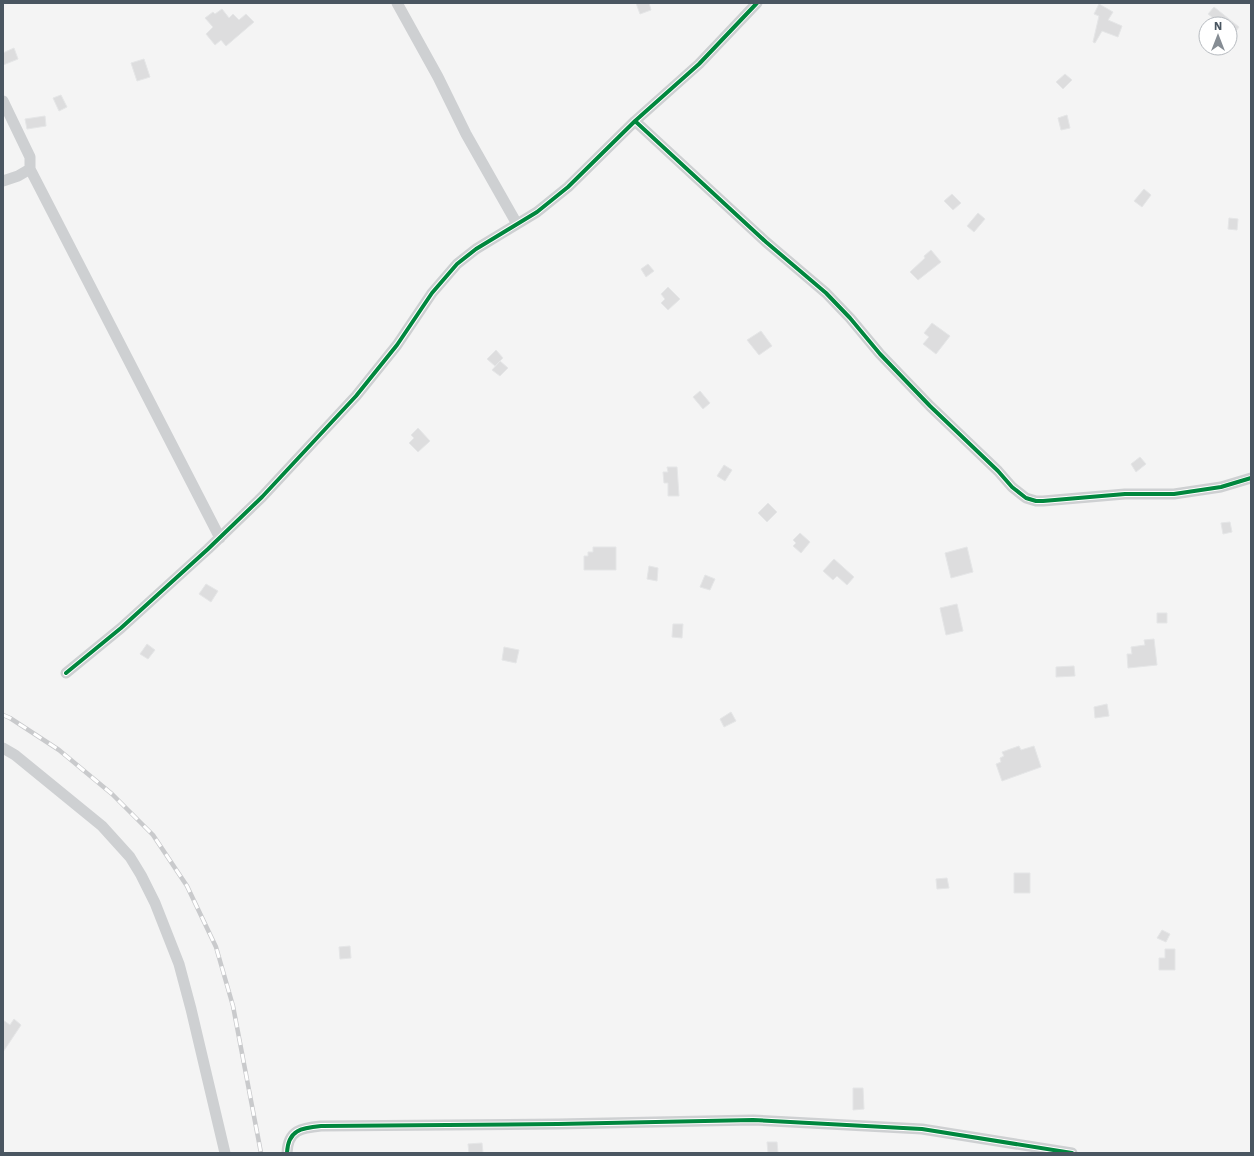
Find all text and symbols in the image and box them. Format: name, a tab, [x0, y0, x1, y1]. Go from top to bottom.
north arrow	[1198, 16, 1238, 56]
text: N	[1214, 20, 1222, 33]

